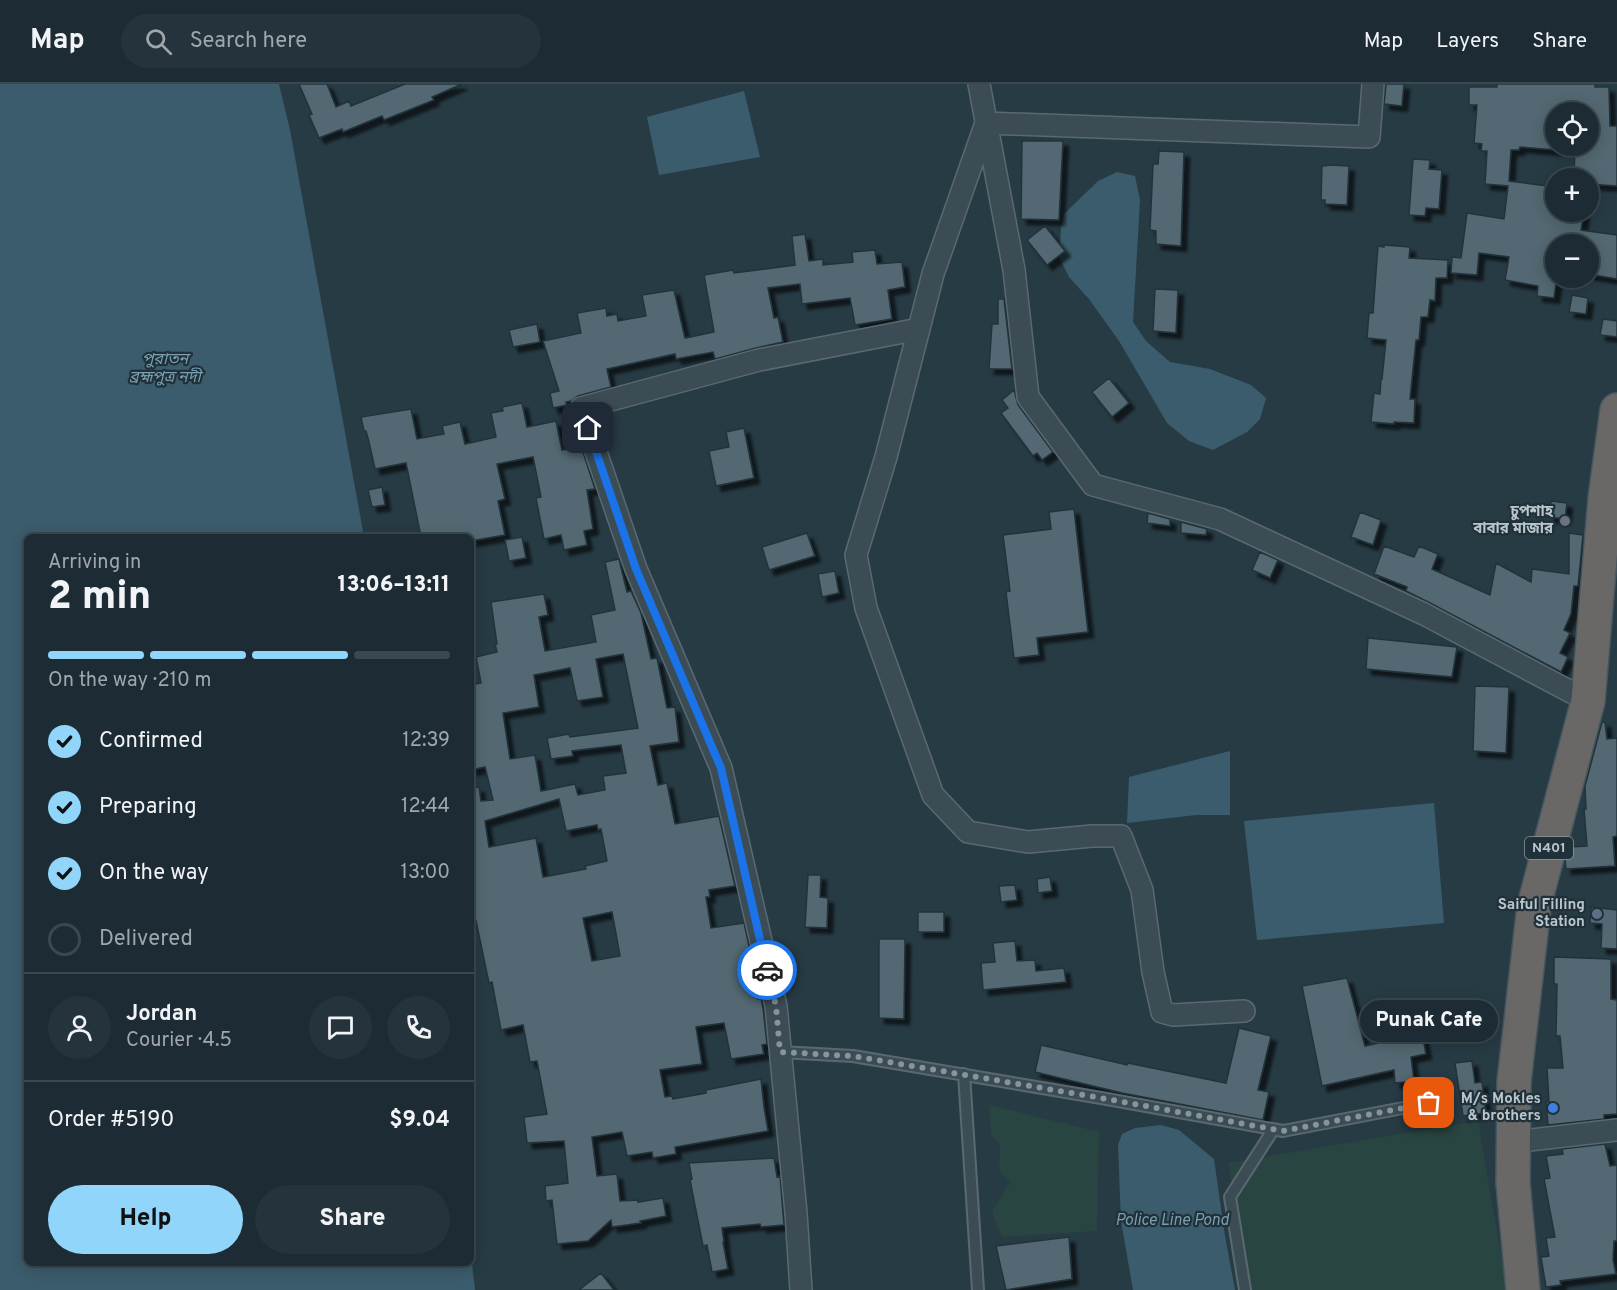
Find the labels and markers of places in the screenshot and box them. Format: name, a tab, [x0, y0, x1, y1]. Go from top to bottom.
pin	[562, 402, 613, 453]
place label: চুপশাহ বাবার মাজার	[1472, 503, 1554, 539]
marker: চুপশাহ বাবার মাজার	[1558, 514, 1572, 528]
place label: Saiful Filling Station	[1498, 896, 1585, 932]
marker: Saiful Filling Station	[1590, 907, 1604, 921]
callout: Punak Cafe	[1360, 1001, 1498, 1043]
pin	[1403, 1077, 1454, 1128]
place label: M/s Mokles & brothers	[1461, 1090, 1541, 1126]
marker: M/s Mokles & brothers	[1546, 1101, 1560, 1115]

